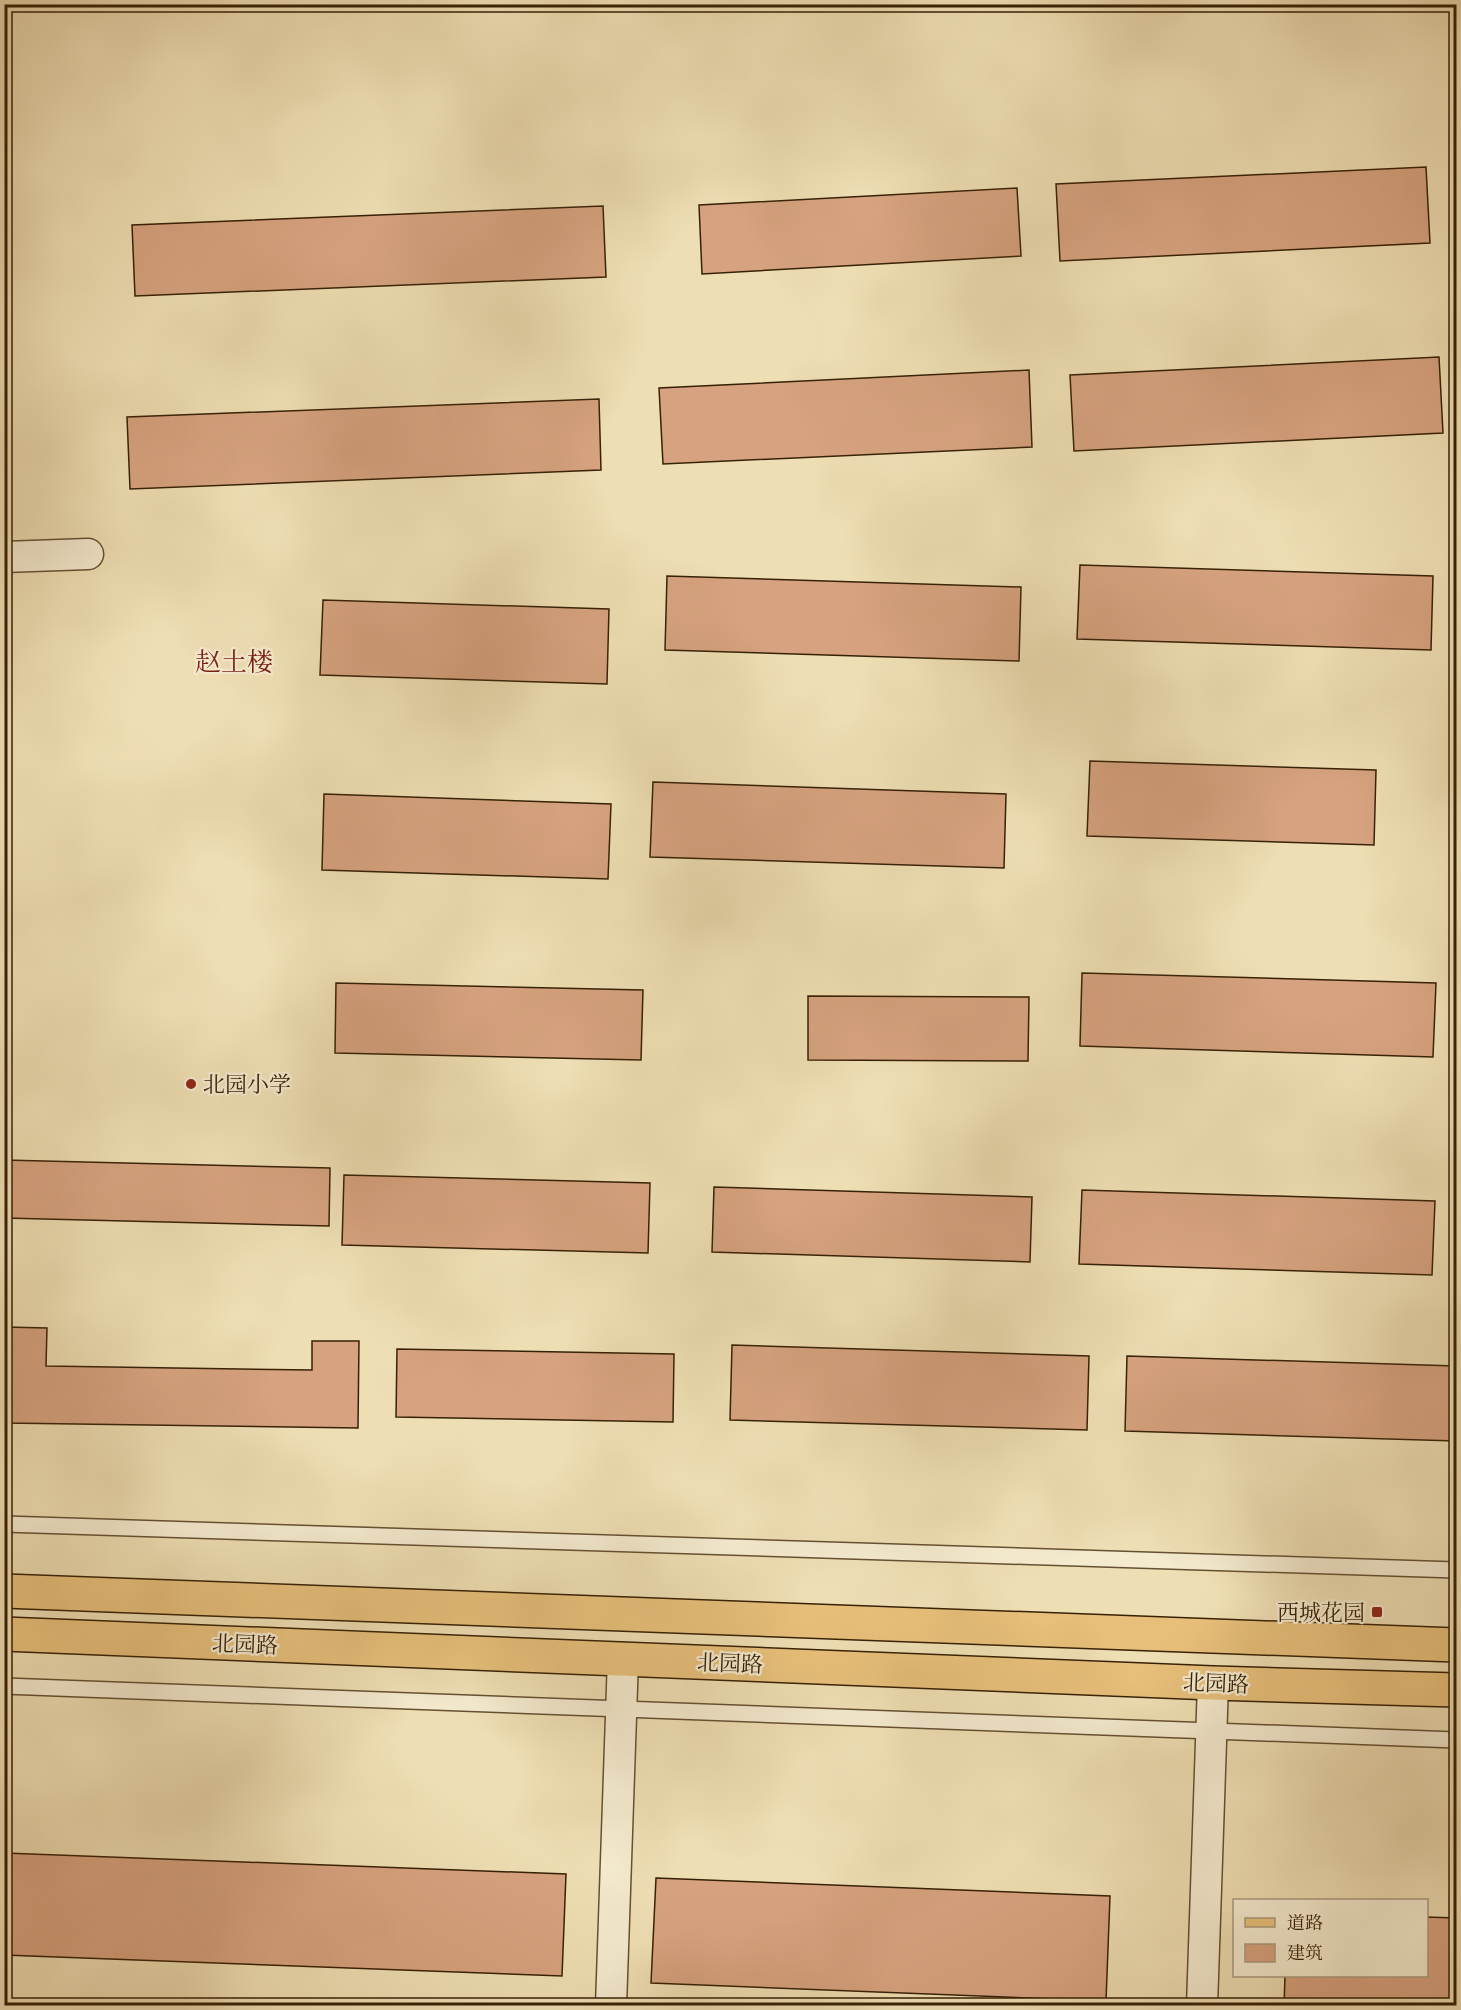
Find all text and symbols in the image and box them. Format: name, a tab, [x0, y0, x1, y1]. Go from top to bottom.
district label: 赵土楼	[195, 647, 273, 679]
place label: 北园小学	[203, 1072, 291, 1099]
marker: 北园小学	[184, 1077, 198, 1091]
place label: 西城花园	[1277, 1600, 1365, 1627]
marker: 西城花园	[1370, 1605, 1384, 1619]
street label: 北园路	[211, 1631, 278, 1660]
street label: 北园路	[696, 1650, 763, 1679]
street label: 北园路	[1182, 1670, 1249, 1699]
legend	[1233, 1899, 1428, 1977]
text: 道路	[1287, 1912, 1323, 1935]
text: 建筑	[1287, 1942, 1323, 1965]

